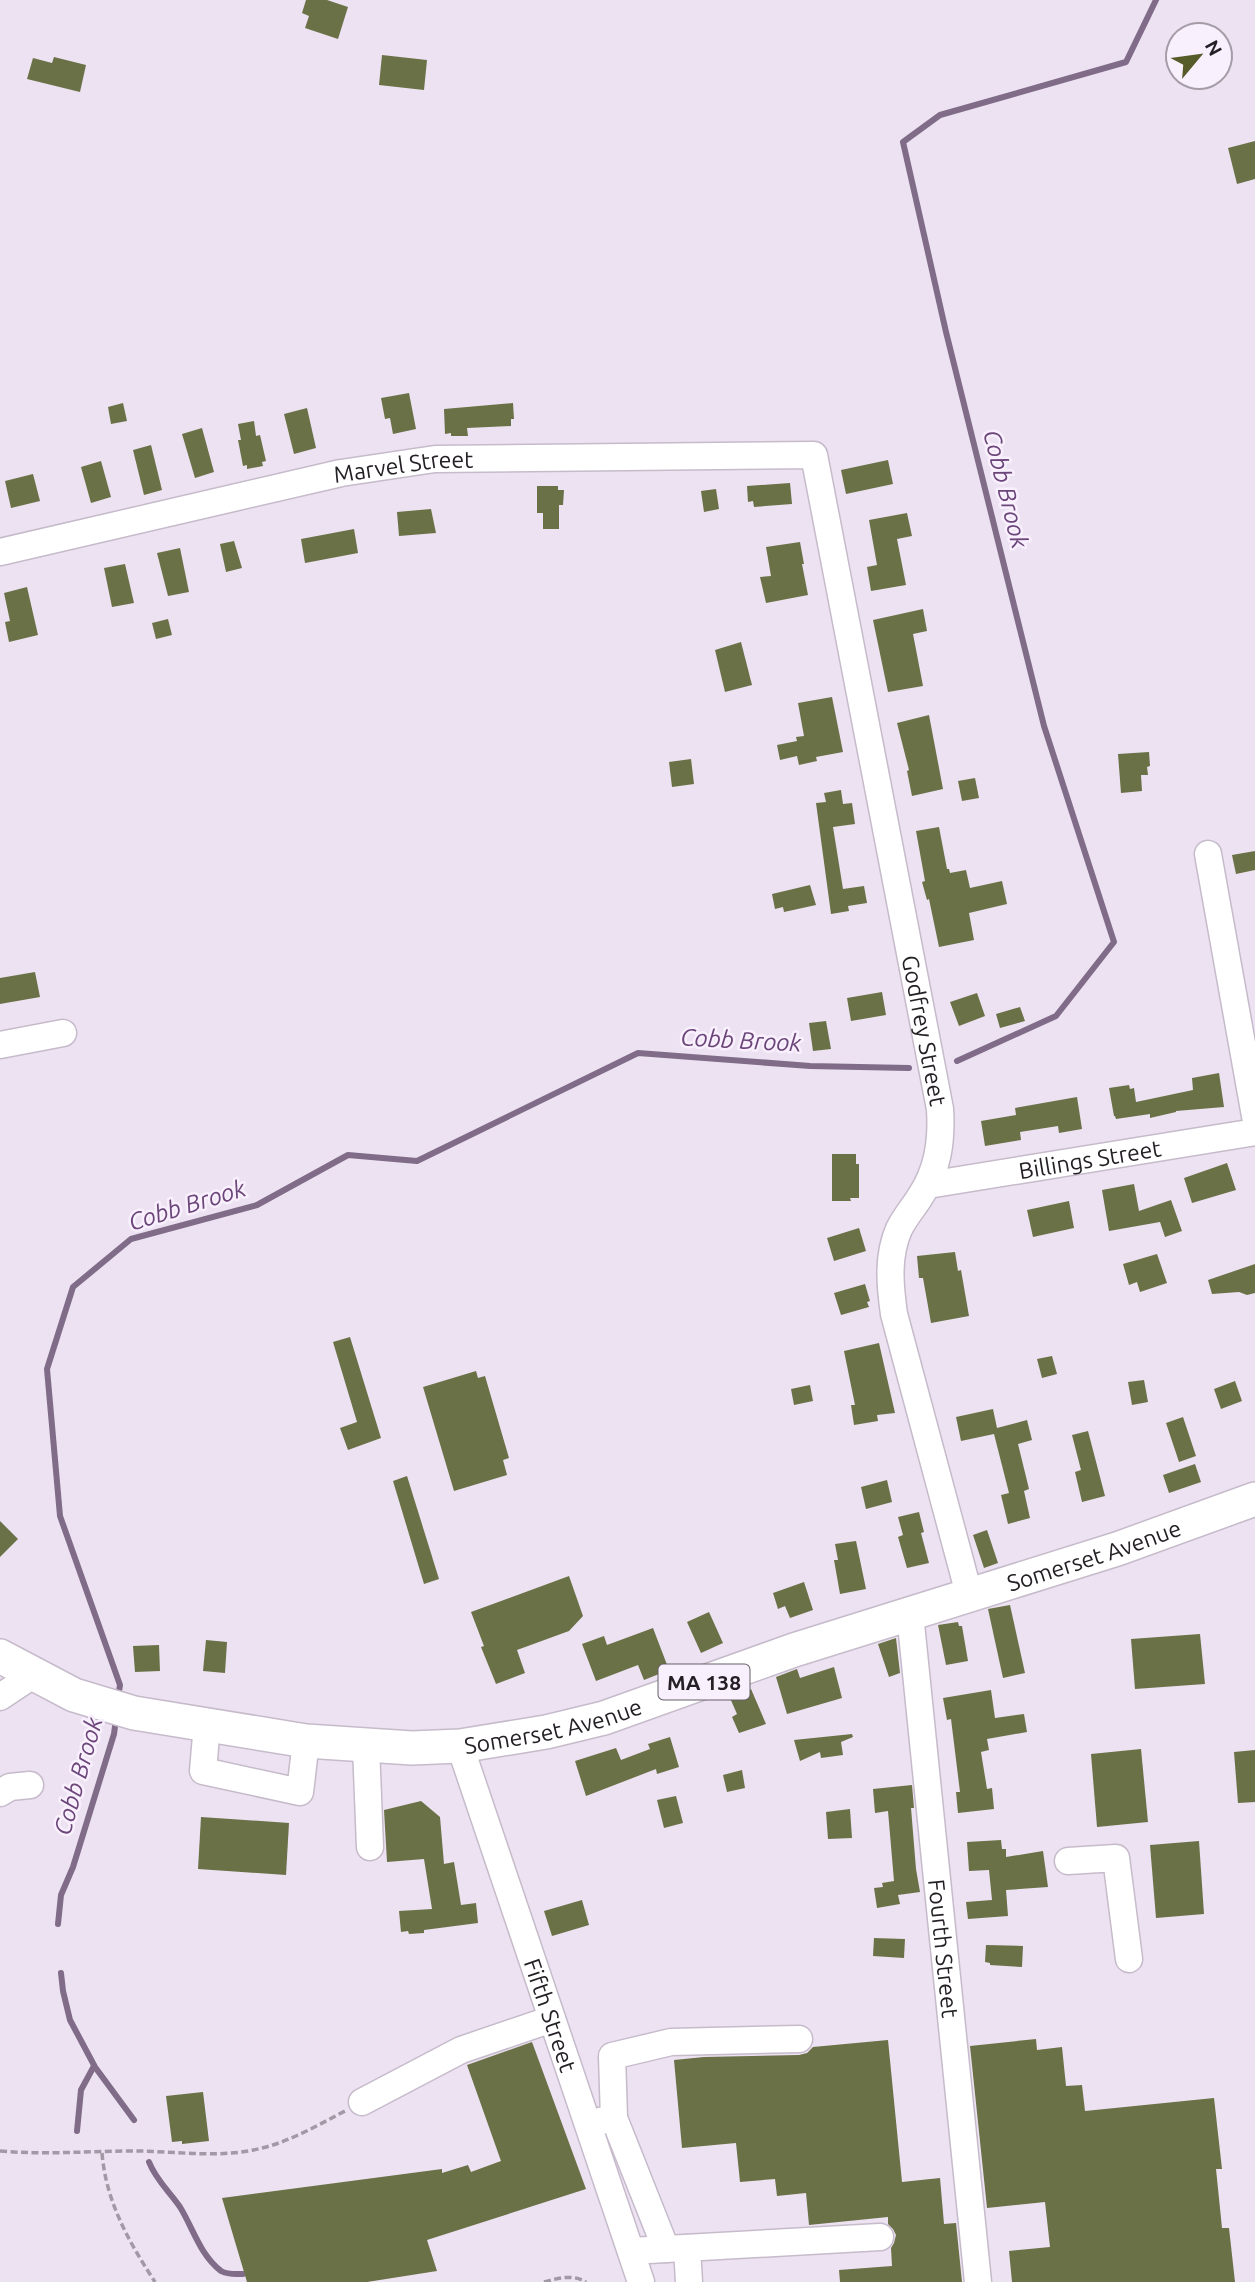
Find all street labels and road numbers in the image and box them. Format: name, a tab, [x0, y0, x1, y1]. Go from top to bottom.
street label: Marvel Street	[332, 446, 473, 486]
street label: Godfrey Street	[898, 953, 952, 1108]
street label: Billings Street	[1017, 1135, 1163, 1183]
street label: Somerset Avenue	[1004, 1514, 1184, 1595]
road number: MA 138	[658, 1664, 750, 1700]
street label: Somerset Avenue	[462, 1693, 645, 1758]
street label: Fourth Street	[925, 1878, 964, 2019]
street label: Fifth Street	[520, 1955, 582, 2075]

